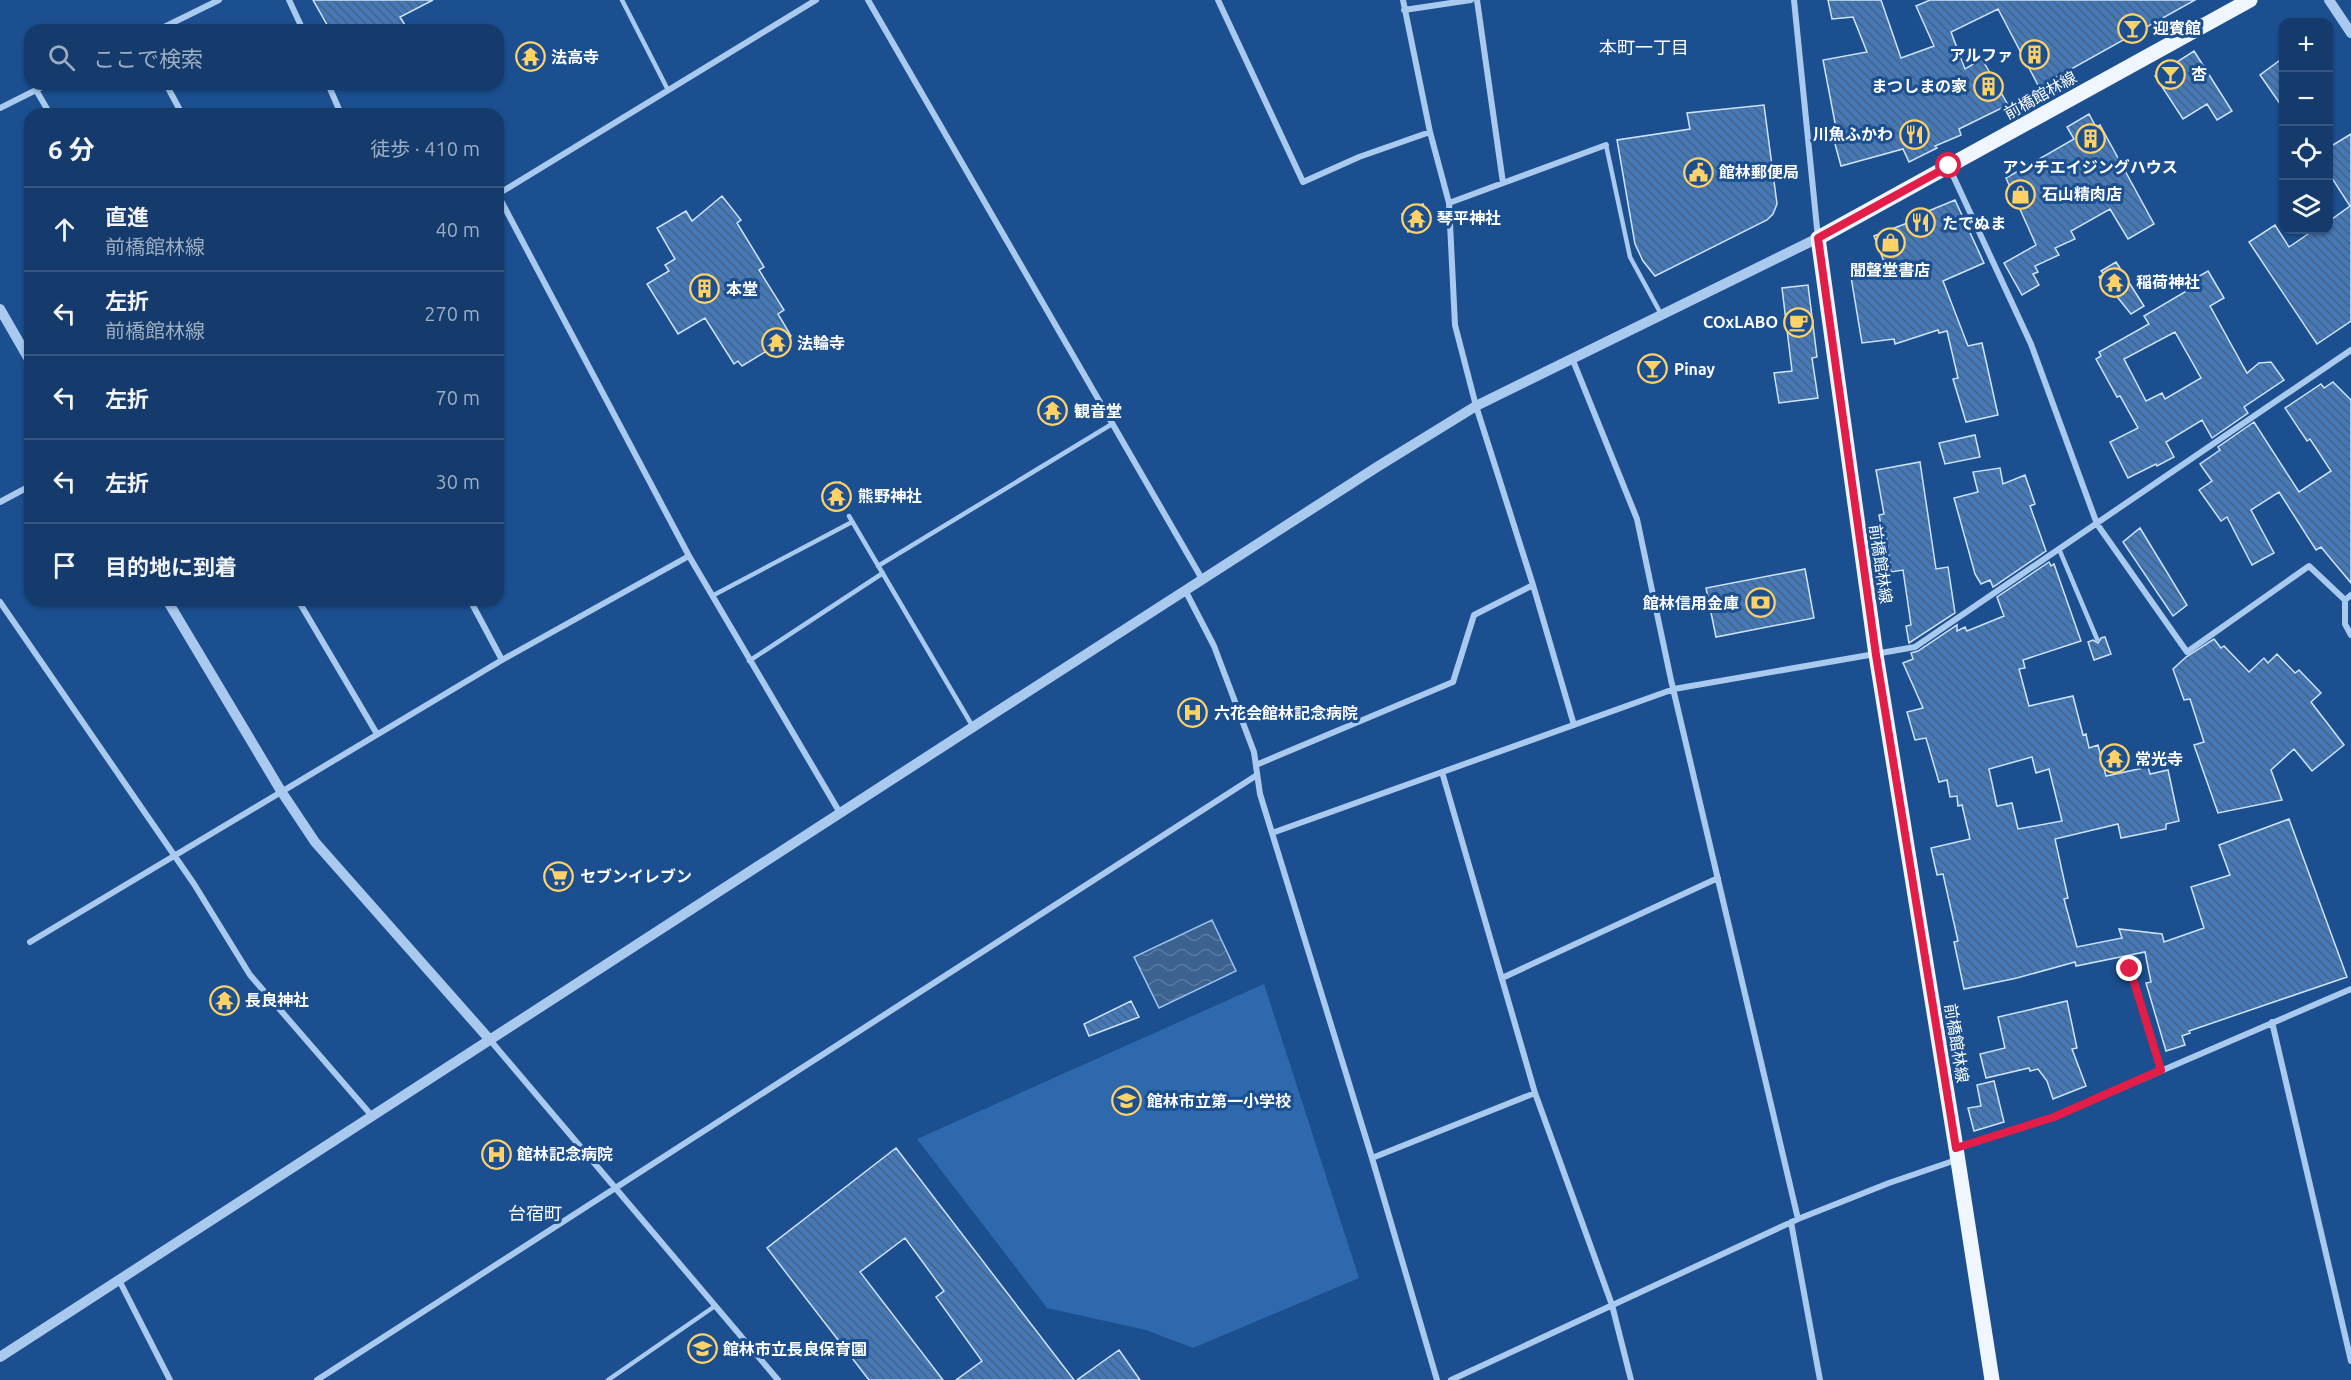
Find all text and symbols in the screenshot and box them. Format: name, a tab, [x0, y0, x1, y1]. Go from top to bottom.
bar icon: 迎賓館	[2116, 12, 2148, 44]
map controls	[2279, 18, 2333, 234]
button: +	[2279, 18, 2333, 72]
place label: 迎賓館	[2153, 19, 2201, 37]
search box	[24, 24, 504, 90]
district label: 本町一丁目	[1599, 37, 1689, 57]
building icon: アルファ	[2018, 39, 2050, 71]
icon: search	[45, 41, 78, 74]
temple icon: 法高寺	[514, 41, 546, 73]
text: ここで検索	[93, 46, 203, 71]
place label: アルファ	[1949, 46, 2013, 64]
place label: 法高寺	[551, 48, 599, 66]
bar icon: 杏	[2154, 58, 2186, 90]
place label: 杏	[2191, 65, 2207, 83]
street label: 前橋館林線	[2001, 68, 2079, 122]
building icon: まつしまの家	[1972, 70, 2004, 102]
button: −	[2279, 72, 2333, 126]
place label: まつしまの家	[1871, 77, 1967, 95]
restaurant icon: 川魚ふかわ	[1898, 118, 1930, 150]
building icon: アンチエイジングハウス	[2074, 123, 2106, 155]
place label: 川魚ふかわ	[1813, 125, 1893, 143]
button: locate	[2279, 126, 2333, 180]
text: 6 分	[48, 135, 95, 164]
text: 徒歩 · 410 m	[370, 137, 480, 160]
route start	[1935, 152, 1961, 178]
public building icon: 館林郵便局	[1682, 156, 1714, 188]
place label: アンチエイジングハウス	[2002, 158, 2178, 176]
place label: 館林郵便局	[1719, 163, 1799, 181]
shop icon: 石山精肉店	[2005, 178, 2037, 210]
button: layers	[2279, 180, 2333, 234]
place label: 石山精肉店	[2042, 185, 2122, 203]
temple icon: 琴平神社	[1400, 202, 1432, 234]
text: 直進	[105, 204, 149, 229]
restaurant icon: たでぬま	[1905, 207, 1937, 239]
place label: 琴平神社	[1437, 209, 1501, 227]
icon: ahead	[48, 213, 81, 246]
place label: たでぬま	[1942, 214, 2006, 232]
text: 40 m	[436, 218, 480, 241]
shop icon: 聞聲堂書店	[1874, 226, 1906, 258]
text: 前橋館林線	[105, 235, 205, 258]
place label: 聞聲堂書店	[1850, 261, 1930, 279]
temple icon: 稲荷神社	[2099, 266, 2131, 298]
building icon: 本堂	[689, 273, 721, 305]
place label: 稲荷神社	[2136, 273, 2200, 291]
place label: 本堂	[726, 280, 758, 298]
text: 左折	[105, 288, 149, 313]
icon: left	[48, 297, 81, 330]
text: 270 m	[424, 302, 480, 325]
cafe icon: COxLABO	[1783, 306, 1815, 338]
place label: COxLABO	[1703, 313, 1778, 331]
text: 前橋館林線	[105, 319, 205, 342]
temple icon: 法輪寺	[760, 327, 792, 359]
place label: 法輪寺	[797, 334, 845, 352]
bar icon: Pinay	[1637, 353, 1669, 385]
place label: Pinay	[1674, 360, 1715, 378]
icon: left	[48, 381, 81, 414]
text: 左折	[105, 386, 149, 411]
text: 70 m	[436, 386, 480, 409]
temple icon: 観音堂	[1037, 395, 1069, 427]
place label: 観音堂	[1074, 402, 1122, 420]
icon: left	[48, 465, 81, 498]
text: 左折	[105, 470, 149, 495]
text: 30 m	[436, 470, 480, 493]
temple icon: 熊野神社	[821, 480, 853, 512]
place label: 熊野神社	[858, 487, 922, 505]
street label: 前橋館林線	[1867, 523, 1895, 605]
icon: arrive	[48, 549, 81, 582]
text: 目的地に到着	[105, 554, 237, 579]
bank icon: 館林信用金庫	[1744, 587, 1776, 619]
place label: 館林信用金庫	[1643, 594, 1739, 612]
hospital icon: 六花会館林記念病院	[1177, 697, 1209, 729]
place label: 六花会館林記念病院	[1214, 704, 1358, 722]
temple icon: 常光寺	[2098, 743, 2130, 775]
place label: 常光寺	[2135, 750, 2183, 768]
supermarket icon: セブンイレブン	[543, 860, 575, 892]
place label: セブンイレブン	[580, 867, 692, 885]
route end	[2116, 955, 2142, 981]
temple icon: 長良神社	[208, 984, 240, 1016]
place label: 長良神社	[245, 991, 309, 1009]
street label: 前橋館林線	[1942, 1002, 1972, 1084]
school or university icon: 館林市立第一小学校	[1110, 1085, 1142, 1117]
place label: 館林市立第一小学校	[1147, 1092, 1291, 1110]
hospital icon: 館林記念病院	[480, 1138, 512, 1170]
place label: 館林記念病院	[517, 1145, 613, 1163]
district label: 台宿町	[508, 1203, 562, 1223]
school or university icon: 館林市立長良保育園	[686, 1333, 718, 1365]
place label: 館林市立長良保育園	[723, 1340, 867, 1358]

